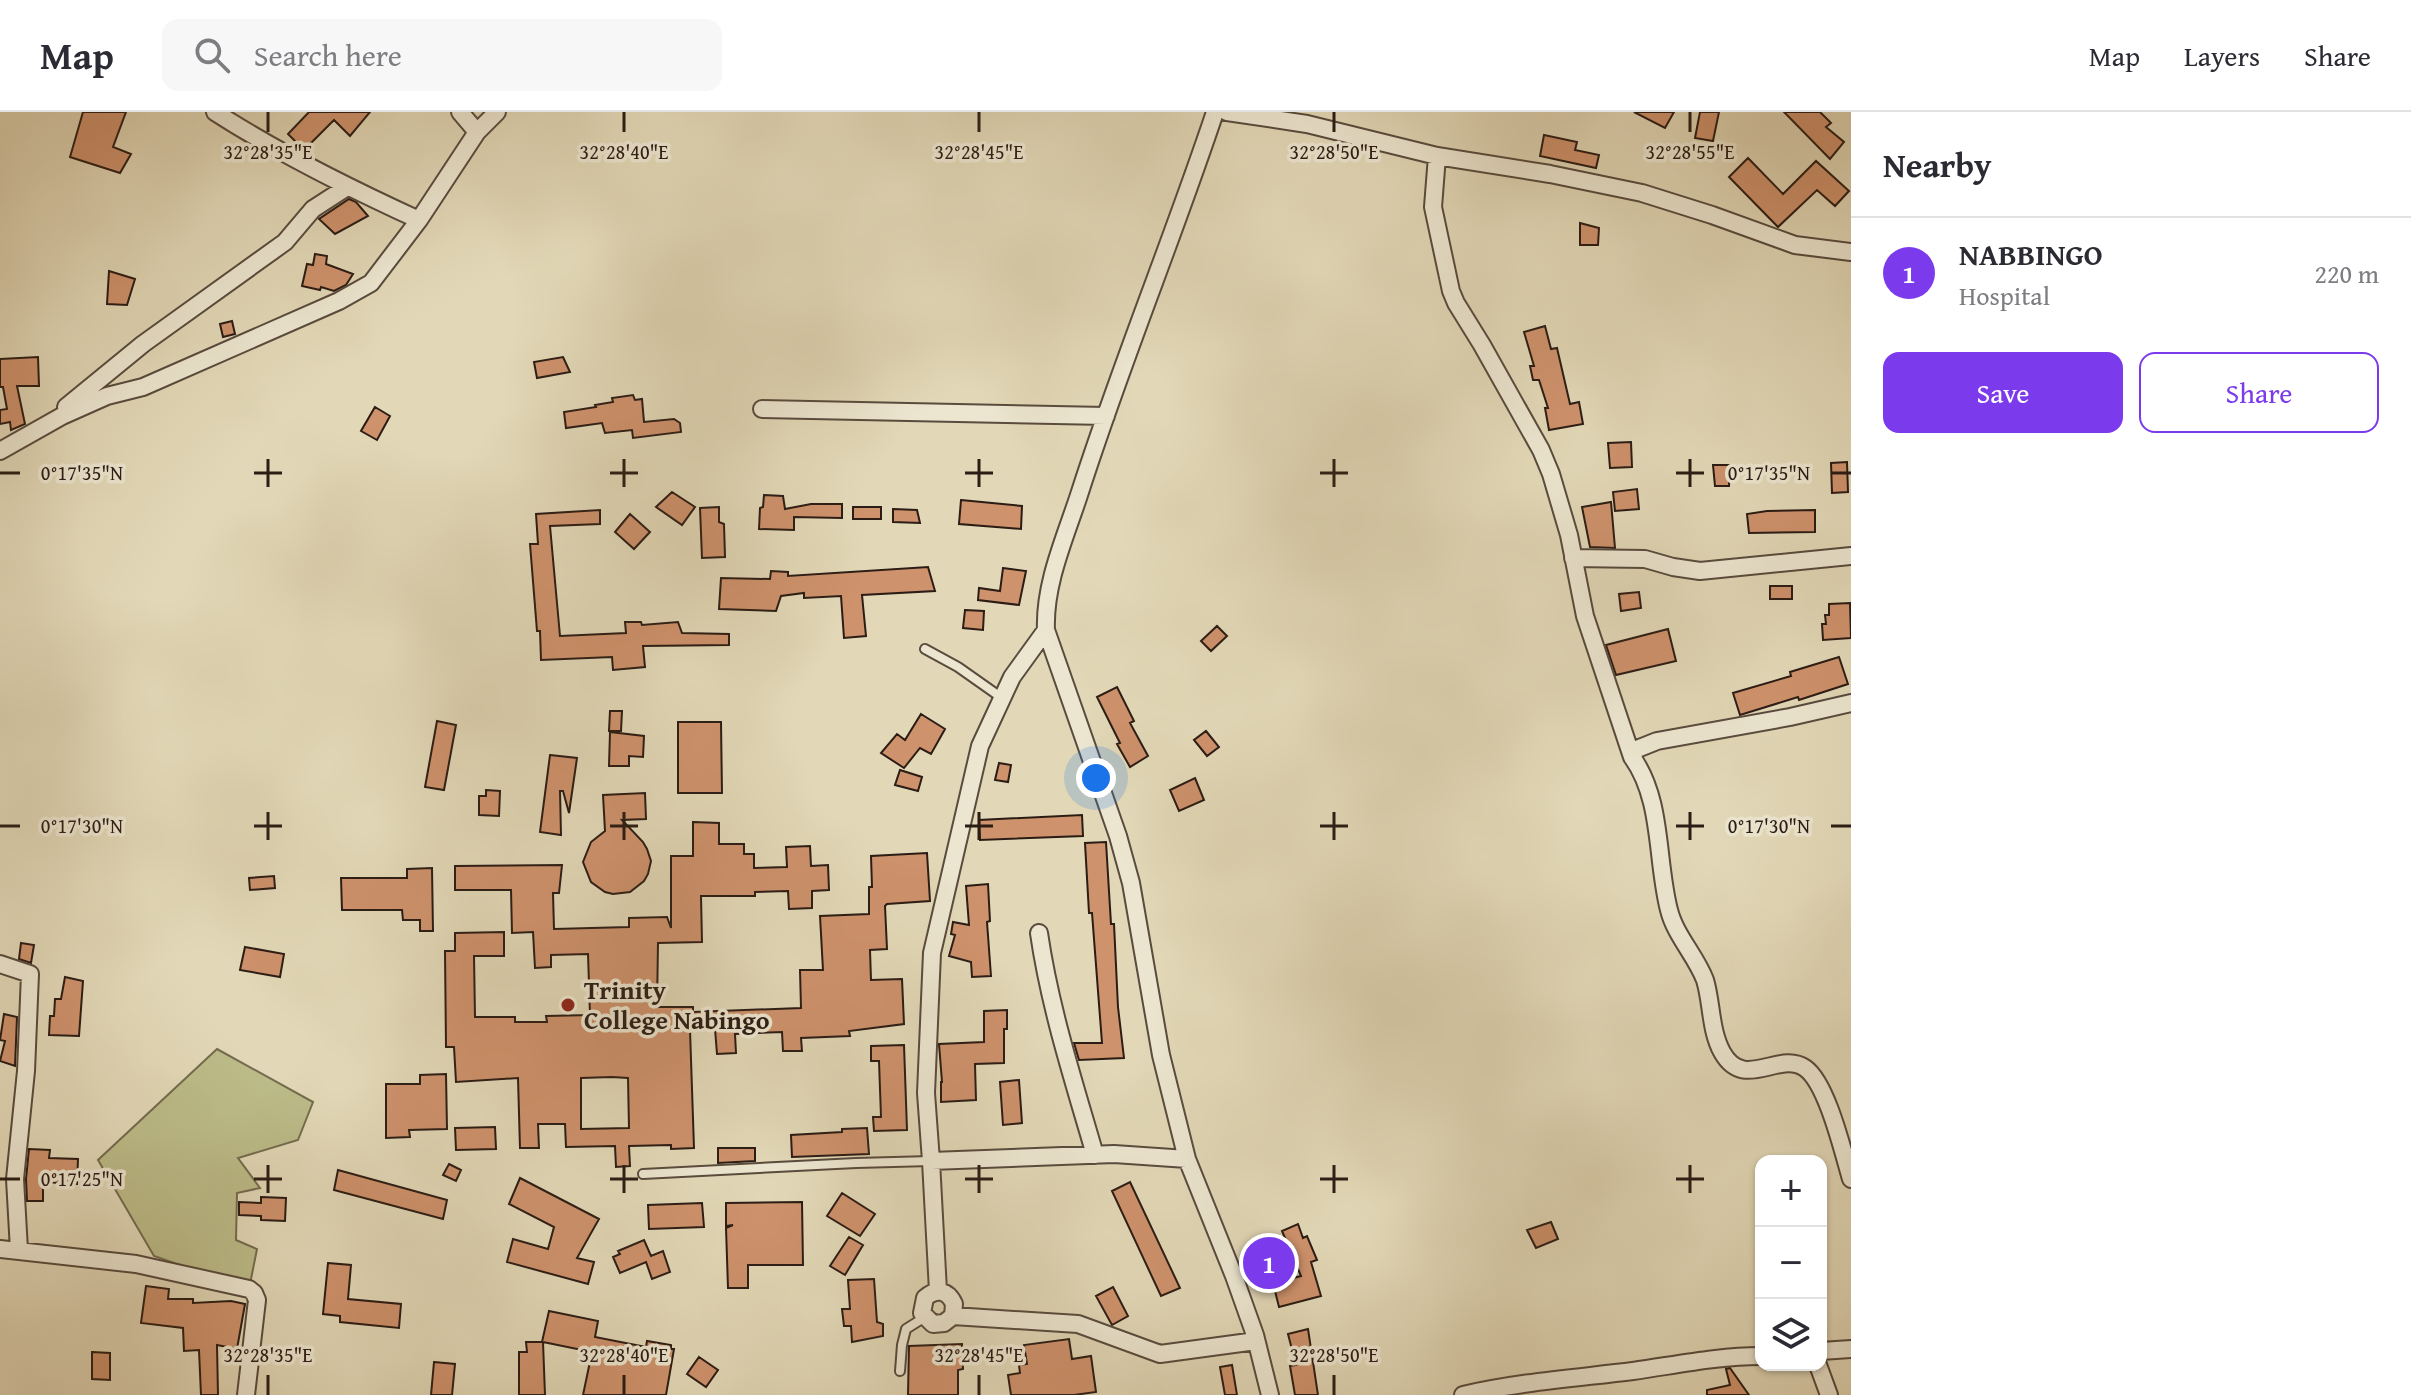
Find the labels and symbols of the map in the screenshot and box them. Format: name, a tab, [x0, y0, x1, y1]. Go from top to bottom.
text: 32°28'35"E	[224, 137, 312, 166]
text: 32°28'40"E	[580, 137, 668, 166]
text: 32°28'45"E	[935, 137, 1023, 166]
text: 32°28'50"E	[1290, 137, 1378, 166]
text: 32°28'55"E	[1646, 137, 1734, 166]
text: 0°17'35"N	[41, 458, 123, 487]
text: 0°17'35"N	[1728, 458, 1810, 487]
your location	[1076, 758, 1116, 798]
text: 0°17'30"N	[41, 811, 123, 840]
text: 0°17'30"N	[1728, 811, 1810, 840]
place label: Trinity College Nabingo	[584, 970, 770, 1039]
marker: Trinity College Nabingo	[559, 996, 577, 1014]
text: 0°17'25"N	[41, 1164, 123, 1193]
pin: 1	[1243, 1233, 1295, 1293]
text: 32°28'35"E	[224, 1340, 312, 1369]
text: 32°28'40"E	[580, 1340, 668, 1369]
text: 32°28'45"E	[935, 1340, 1023, 1369]
text: 32°28'50"E	[1290, 1340, 1378, 1369]

